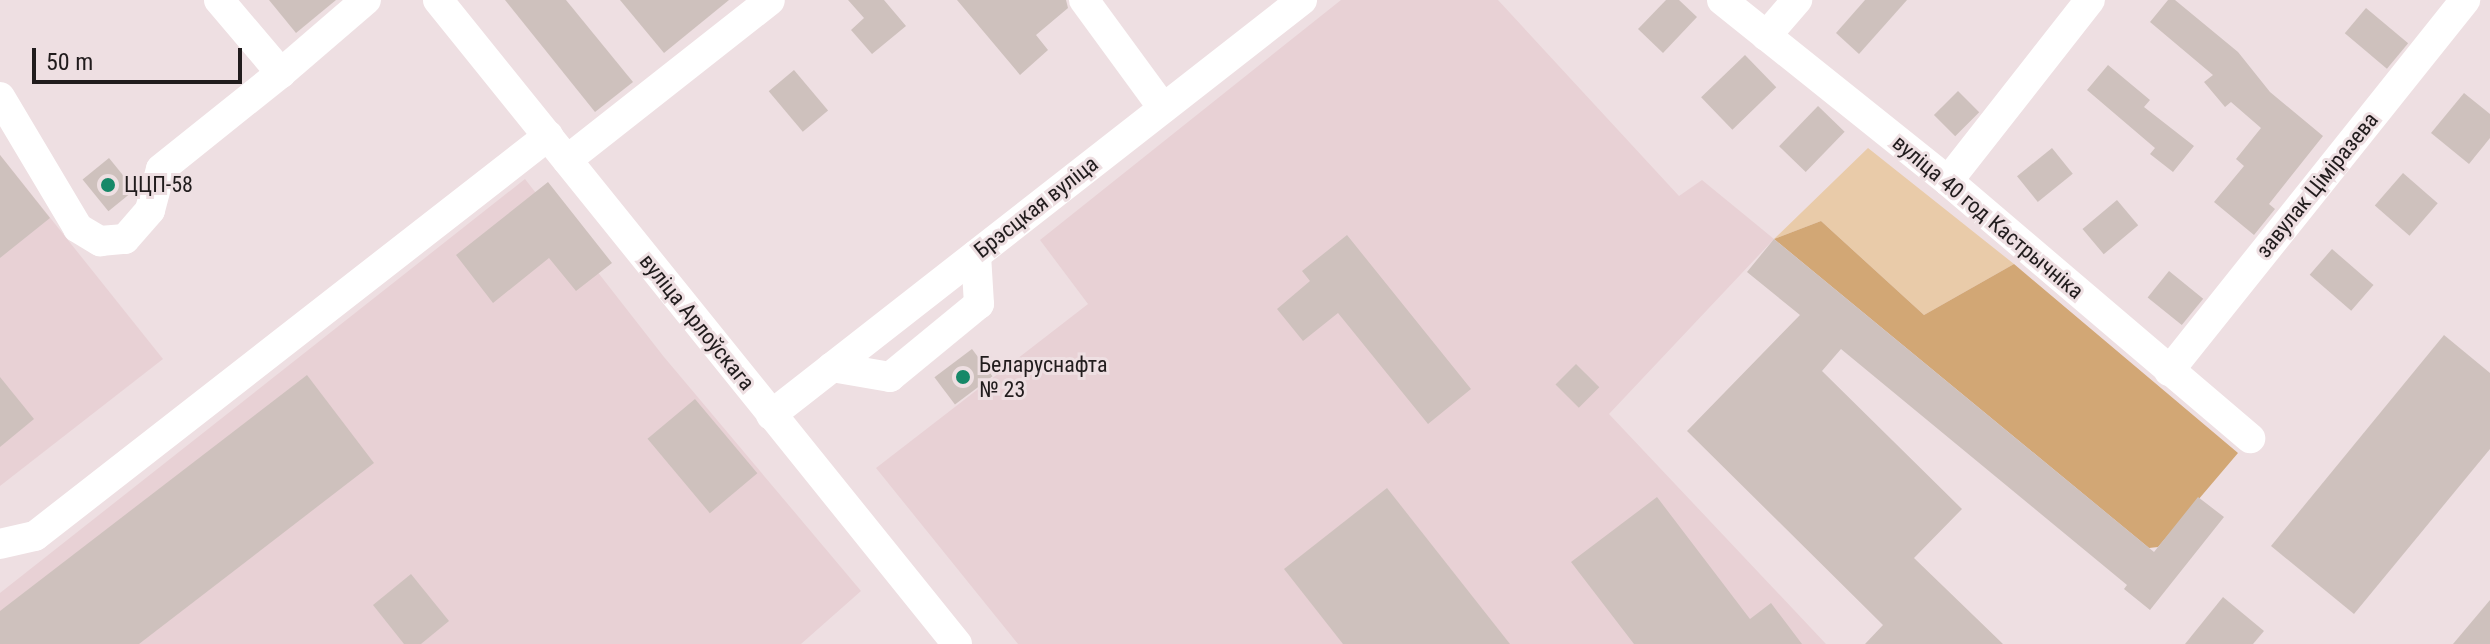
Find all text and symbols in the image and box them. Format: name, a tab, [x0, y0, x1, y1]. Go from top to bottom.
scale bar	[36, 32, 246, 82]
text: 50 m	[46, 48, 93, 76]
street label: завулак Ціміразева	[2250, 107, 2384, 263]
street label: вуліца 40 год Кастрычніка	[1887, 129, 2089, 305]
street label: Брэсцкая вуліца	[969, 150, 1103, 264]
place label: ЦЦП-58	[124, 172, 193, 198]
marker: ЦЦП-58	[99, 176, 117, 194]
street label: вуліца Арлоўскага	[634, 249, 760, 395]
place label: Беларуснафта № 23	[979, 351, 1108, 402]
marker: Беларуснафта № 23	[954, 368, 972, 386]

